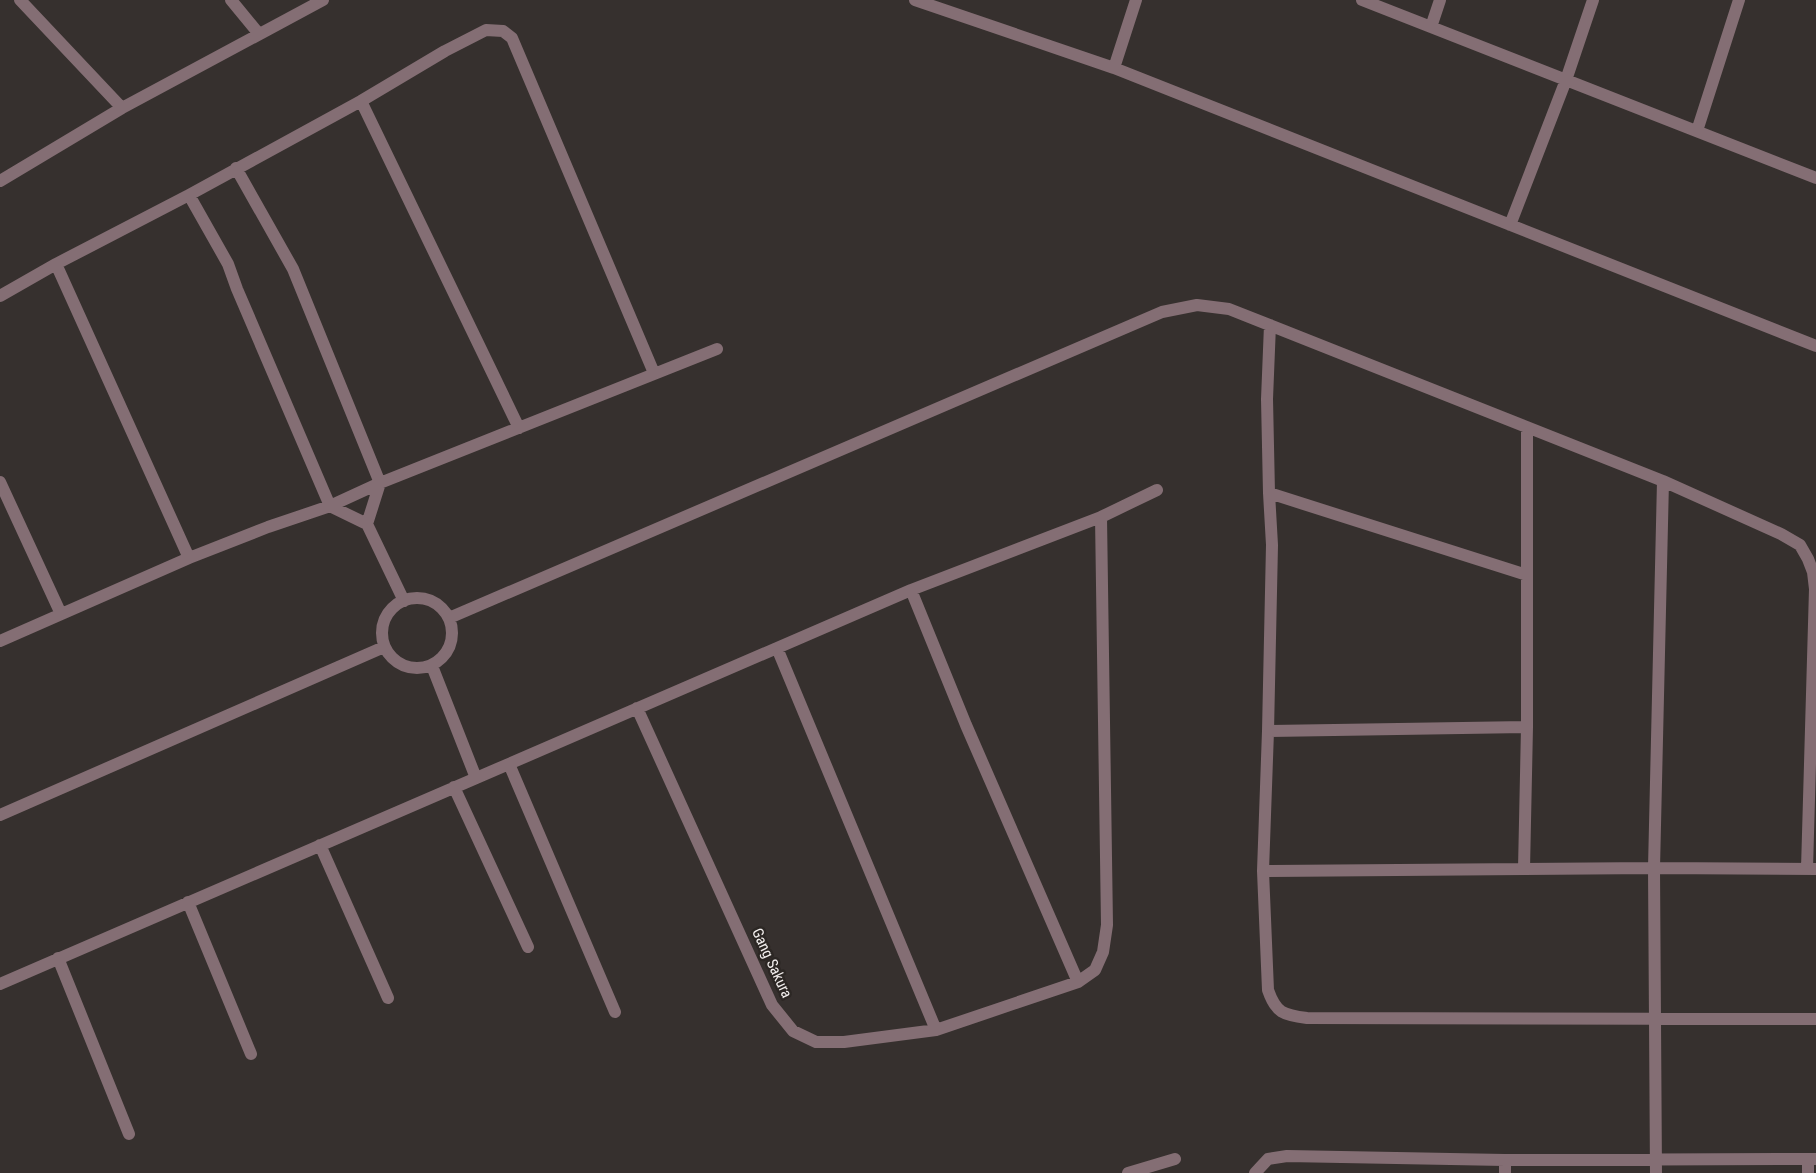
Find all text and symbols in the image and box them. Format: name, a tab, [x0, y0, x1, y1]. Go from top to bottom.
street label: Gang Sakura	[748, 925, 796, 1001]

